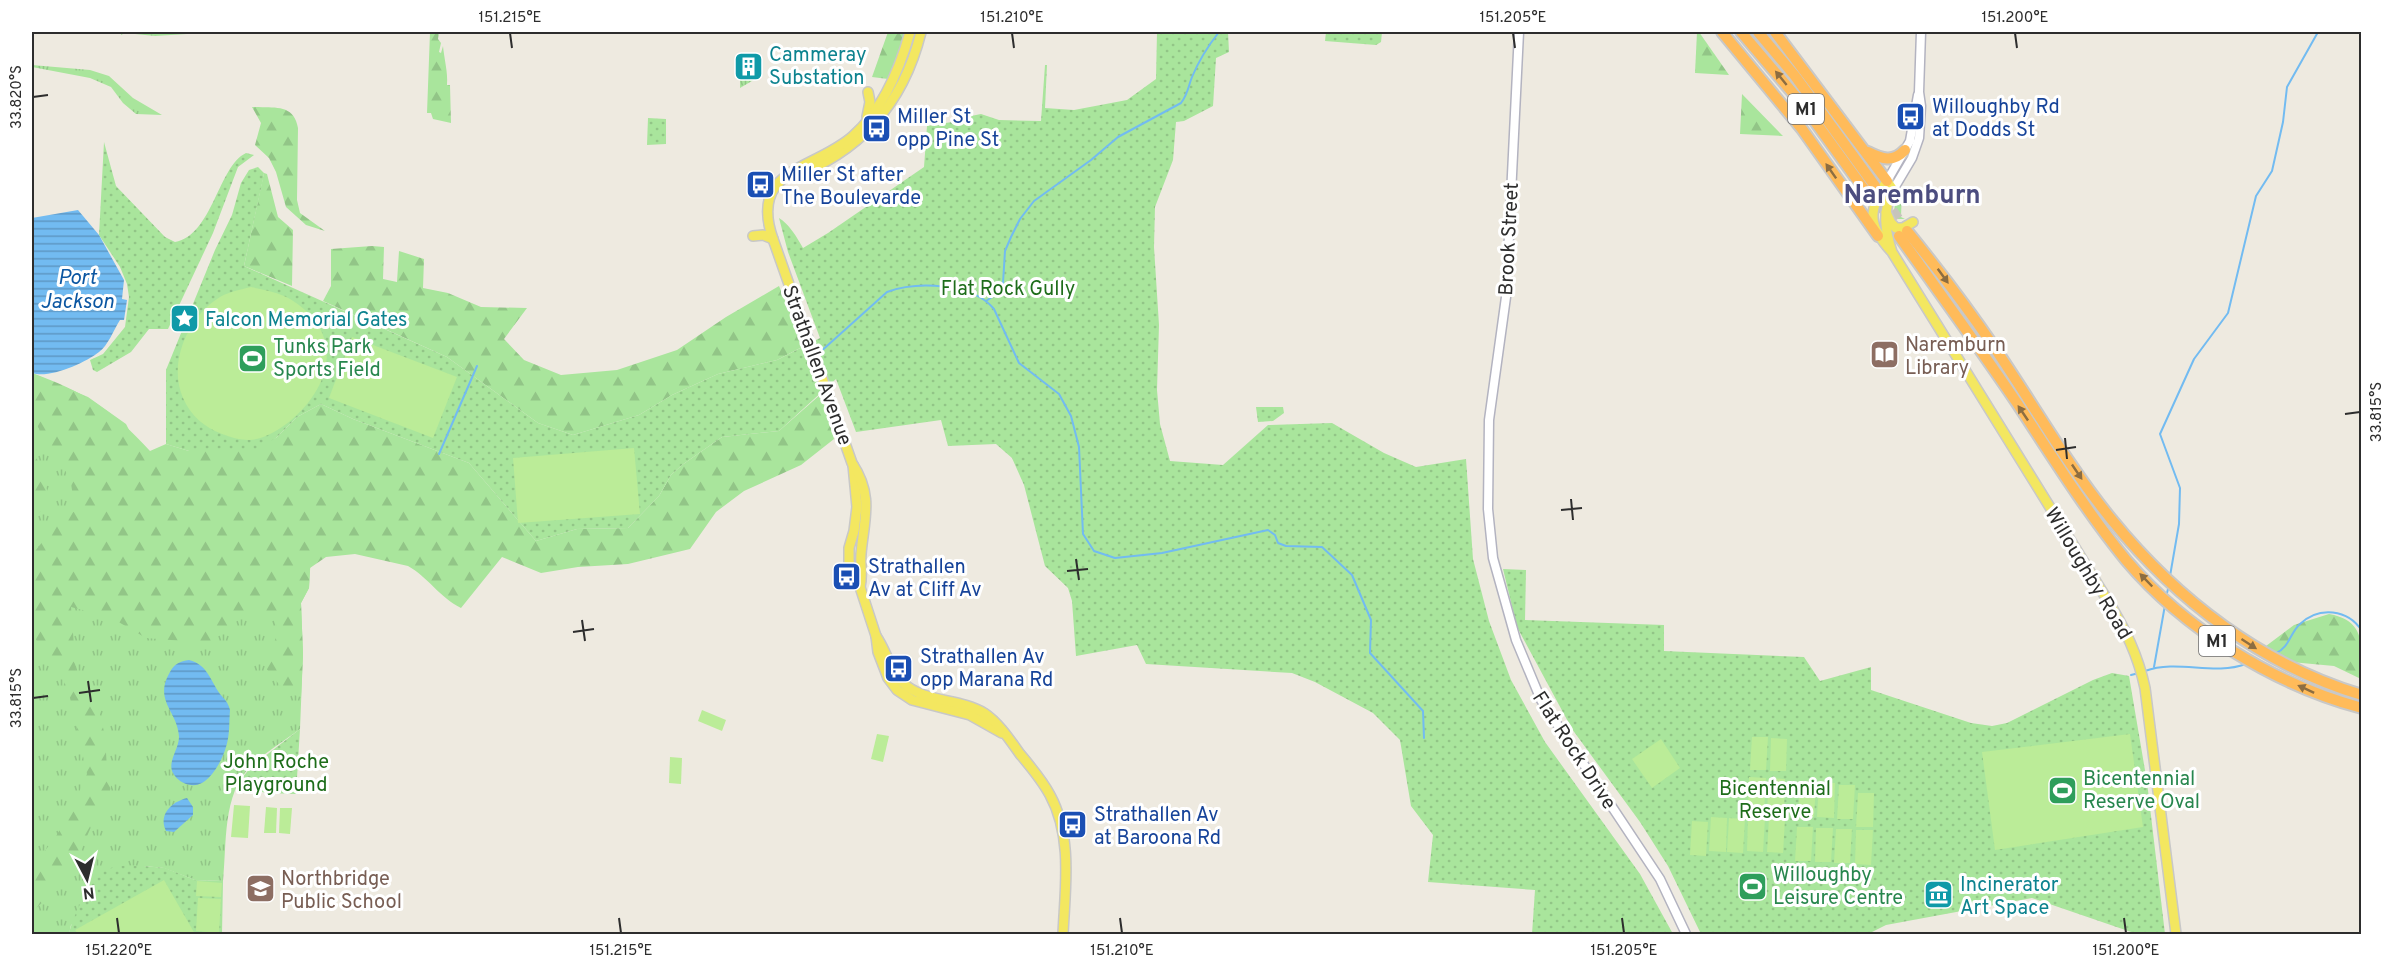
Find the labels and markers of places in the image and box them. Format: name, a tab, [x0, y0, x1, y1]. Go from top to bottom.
place label: Cammeray Substation	[769, 43, 867, 92]
building icon: Cammeray Substation	[732, 50, 764, 82]
place label: Willoughby Rd at Dodds St	[1932, 95, 2060, 144]
bus stop icon: Willoughby Rd at Dodds St	[1895, 101, 1927, 133]
place label: Miller St opp Pine St	[897, 105, 999, 154]
bus stop icon: Miller St opp Pine St	[860, 112, 892, 144]
place label: Miller St after The Boulevarde	[781, 163, 921, 212]
bus stop icon: Miller St after The Boulevarde	[744, 169, 776, 201]
place icon: Falcon Memorial Gates	[168, 303, 200, 335]
place label: Falcon Memorial Gates	[205, 308, 407, 334]
place label: Naremburn Library	[1905, 333, 2006, 382]
place label: Tunks Park Sports Field	[273, 335, 381, 384]
library icon: Naremburn Library	[1868, 339, 1900, 371]
sports icon: Tunks Park Sports Field	[236, 342, 268, 374]
place label: Strathallen Av at Cliff Av	[868, 555, 981, 604]
bus stop icon: Strathallen Av at Cliff Av	[831, 561, 863, 593]
place label: Strathallen Av opp Marana Rd	[920, 645, 1053, 694]
bus stop icon: Strathallen Av opp Marana Rd	[883, 652, 915, 684]
place label: Bicentennial Reserve Oval	[2083, 767, 2200, 816]
sports icon: Bicentennial Reserve Oval	[2046, 774, 2078, 806]
place label: Strathallen Av at Baroona Rd	[1094, 803, 1221, 852]
bus stop icon: Strathallen Av at Baroona Rd	[1057, 809, 1089, 841]
place label: Willoughby Leisure Centre	[1773, 863, 1903, 912]
place label: Northbridge Public School	[281, 867, 402, 916]
sports icon: Willoughby Leisure Centre	[1736, 870, 1768, 902]
school or university icon: Northbridge Public School	[244, 873, 276, 905]
place label: Incinerator Art Space	[1960, 873, 2059, 922]
museum icon: Incinerator Art Space	[1923, 879, 1955, 911]

